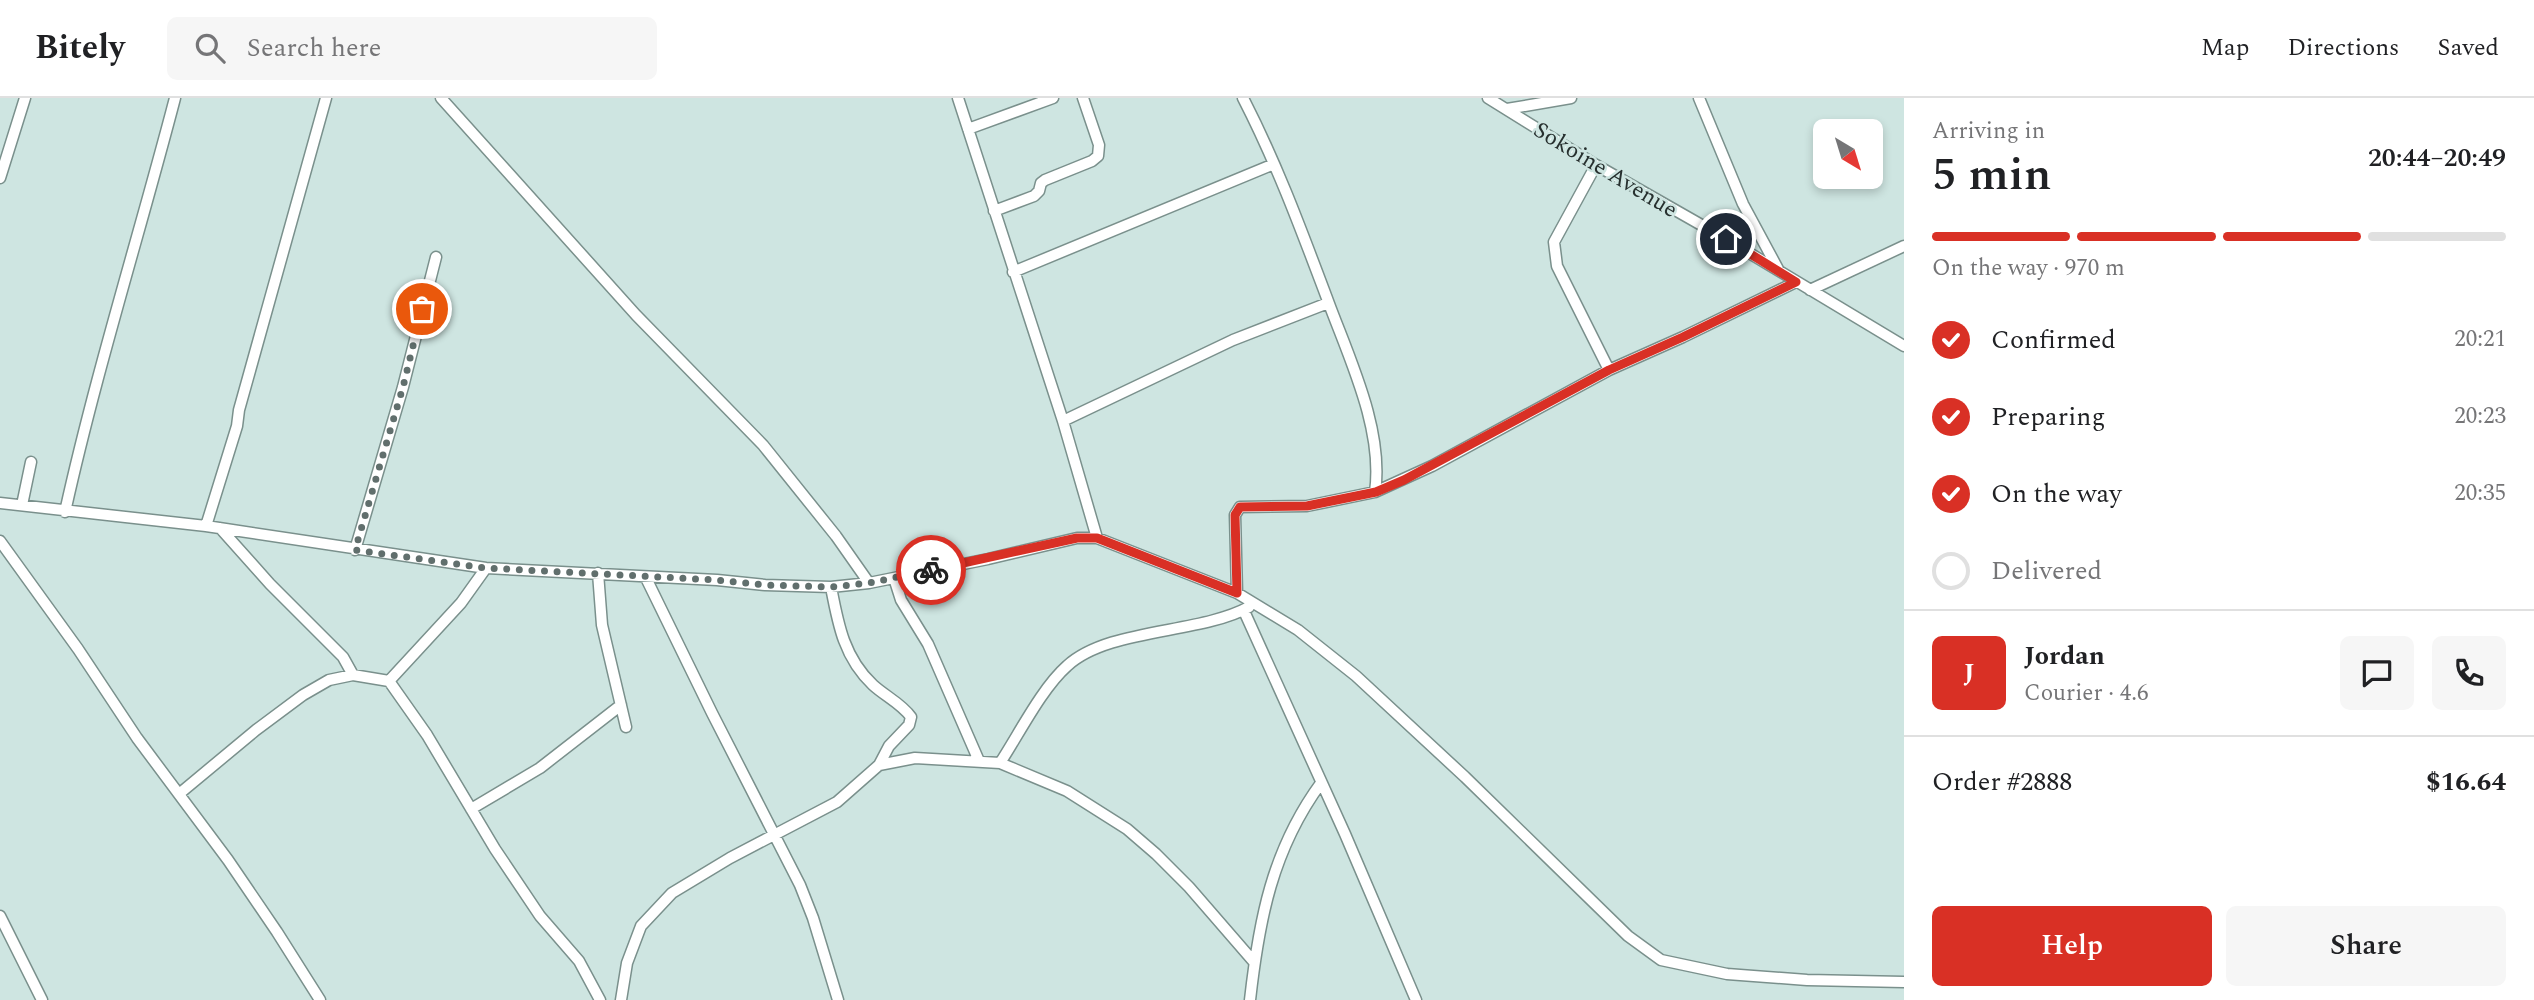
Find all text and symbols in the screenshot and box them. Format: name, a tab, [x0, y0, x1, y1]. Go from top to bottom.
search box	[167, 17, 657, 80]
text: Bitely	[35, 23, 125, 73]
text: Search here	[247, 28, 381, 68]
icon: search	[191, 29, 229, 67]
text: Map	[2201, 30, 2249, 66]
text: Directions	[2287, 30, 2399, 66]
text: Saved	[2437, 30, 2499, 66]
street label: Sokoine Avenue	[1526, 113, 1684, 227]
text: Arriving in	[1932, 114, 2045, 149]
north arrow	[1813, 119, 1883, 189]
map controls	[1813, 119, 1883, 189]
text: 20:44–20:49	[2368, 138, 2506, 178]
text: 5 min	[1932, 140, 2051, 210]
pin	[1696, 209, 1756, 269]
icon: home	[1707, 220, 1745, 258]
text: On the way · 970 m	[1932, 251, 2125, 286]
pin	[392, 279, 452, 339]
icon: bag	[403, 290, 441, 328]
text: Confirmed	[1991, 320, 2116, 360]
icon: check	[1932, 321, 1970, 359]
text: 20:21	[2454, 322, 2506, 357]
text: Preparing	[1991, 397, 2105, 437]
icon: check	[1932, 398, 1970, 436]
text: 20:23	[2454, 399, 2506, 434]
text: On the way	[1991, 474, 2122, 514]
icon: check	[1932, 475, 1970, 513]
text: 20:35	[2454, 476, 2506, 511]
courier	[896, 535, 966, 605]
icon: bike	[912, 551, 950, 589]
text: Delivered	[1991, 551, 2102, 591]
text: Jordan	[2024, 636, 2105, 676]
button: chat	[2340, 636, 2414, 710]
button: phone	[2432, 636, 2506, 710]
text: J	[1963, 653, 1975, 693]
text: Courier · 4.6	[2024, 676, 2149, 711]
text: Order #2888	[1932, 762, 2072, 802]
text: $16.64	[2426, 762, 2506, 802]
button: Help	[1932, 906, 2212, 986]
button: Share	[2226, 906, 2506, 986]

